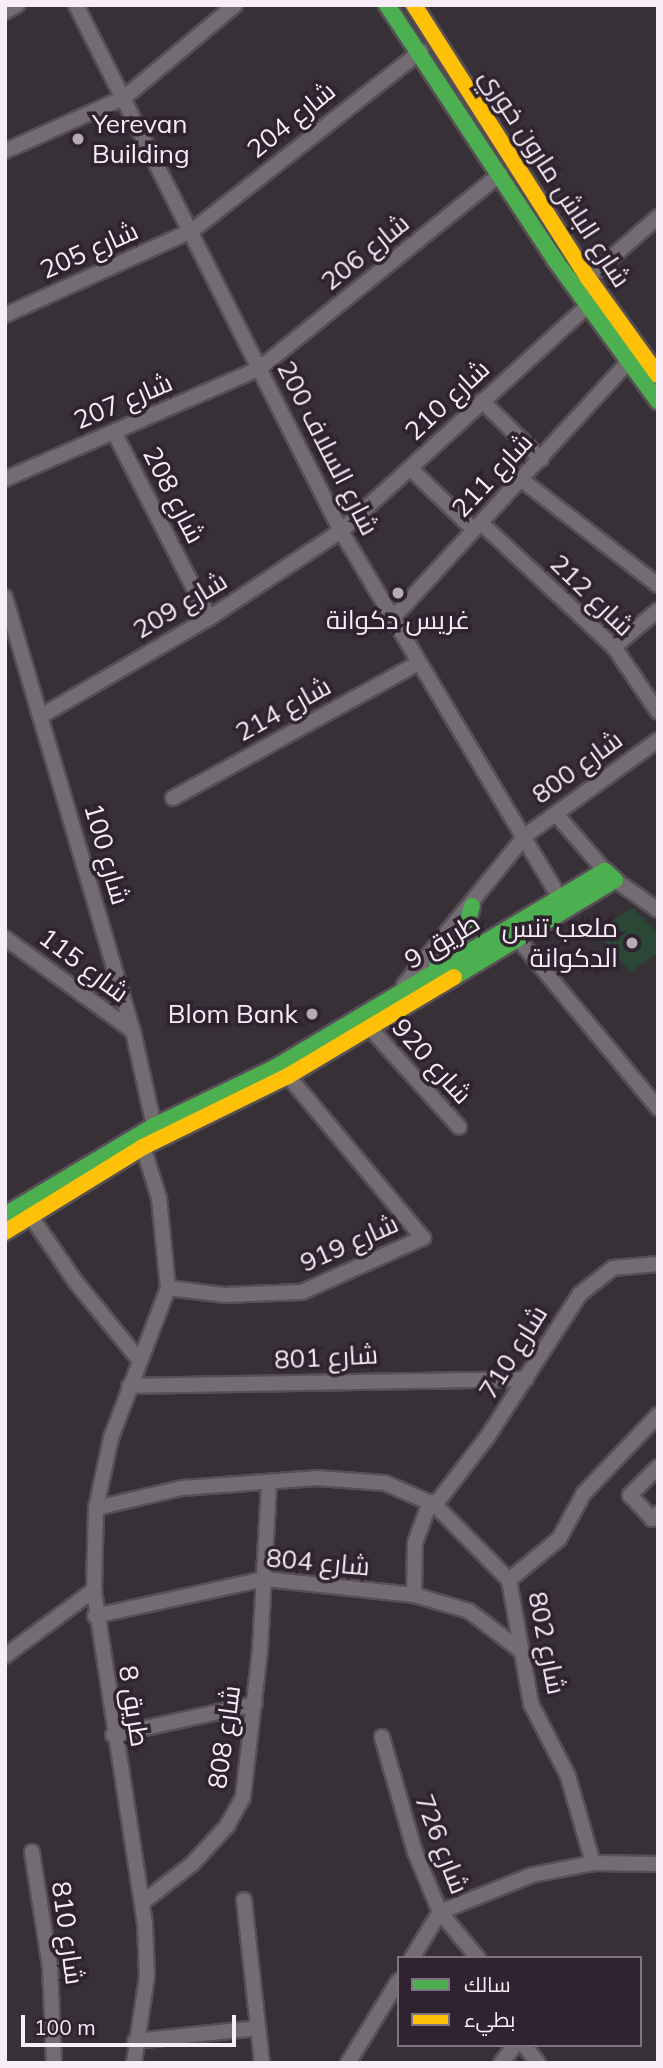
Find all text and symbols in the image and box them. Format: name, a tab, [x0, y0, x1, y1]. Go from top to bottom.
street label: شارع الباش مارون خوري	[473, 63, 637, 293]
street label: شارع 204	[241, 75, 341, 165]
place label: Yerevan Building	[92, 108, 190, 170]
marker: Yerevan Building	[70, 131, 86, 147]
street label: شارع 206	[315, 207, 415, 297]
street label: شارع 205	[35, 215, 143, 285]
street label: شارع 210	[398, 353, 496, 447]
street label: 200 شارع السلاف	[271, 356, 385, 540]
street label: شارع 207	[69, 366, 177, 436]
street label: شارع 211	[445, 426, 539, 524]
street label: شارع 208	[137, 442, 211, 548]
street label: شارع 212	[544, 548, 640, 642]
street label: شارع 209	[127, 565, 233, 645]
marker: غريس دكوانة	[390, 585, 406, 601]
place label: غريس دكوانة	[326, 604, 470, 636]
street label: شارع 214	[230, 670, 336, 748]
street label: 800 شارع	[526, 724, 628, 810]
street label: شارع 100	[78, 800, 136, 908]
street label: 9 طريق	[399, 907, 485, 975]
place label: ملعب تنس الدكوانة	[502, 912, 618, 974]
street label: شارع 115	[33, 921, 135, 1009]
marker: ملعب تنس الدكوانة	[624, 935, 640, 951]
place label: Blom Bank	[168, 998, 298, 1030]
marker: Blom Bank	[304, 1006, 320, 1022]
street label: شارع 920	[386, 1012, 478, 1110]
street label: شارع 919	[295, 1208, 403, 1278]
street label: شارع 710	[472, 1300, 554, 1404]
street label: شارع 801	[273, 1339, 379, 1375]
street label: شارع 804	[265, 1542, 371, 1582]
street label: شارع 802	[522, 1589, 572, 1697]
street label: طريق 8	[112, 1663, 156, 1749]
street label: شارع 808	[201, 1683, 247, 1791]
street label: شارع 726	[409, 1790, 475, 1898]
street label: شارع 810	[45, 1879, 91, 1987]
legend	[397, 1956, 642, 2047]
text: سالك	[464, 1971, 511, 1997]
scale bar	[24, 2002, 240, 2046]
text: بطيء	[464, 2006, 515, 2032]
text: 100 m	[34, 2014, 96, 2040]

